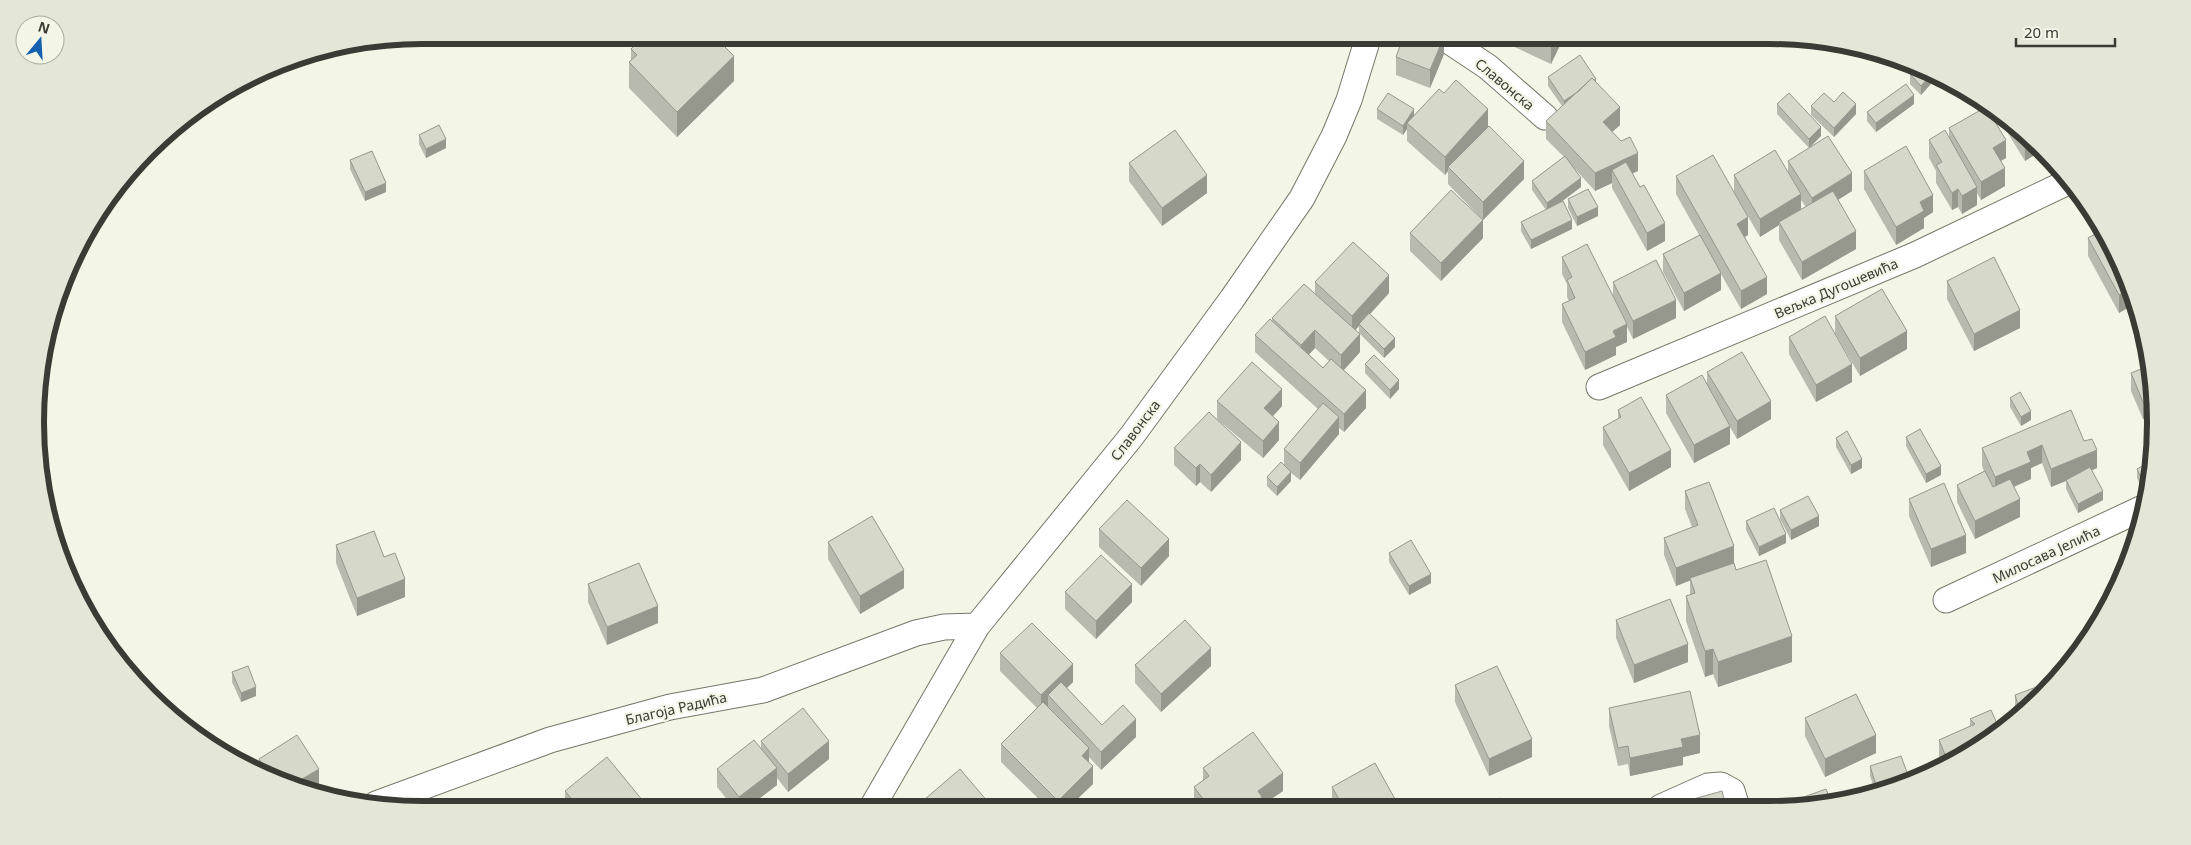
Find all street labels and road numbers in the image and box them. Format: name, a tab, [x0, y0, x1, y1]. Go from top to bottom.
street label: Славонска	[1471, 54, 1539, 114]
street label: Вељка Дугошевића	[1771, 253, 1901, 323]
street label: Славонска	[1106, 396, 1164, 464]
street label: Милосава Јелића	[1989, 521, 2103, 587]
street label: Благоја Радића	[623, 687, 729, 729]

